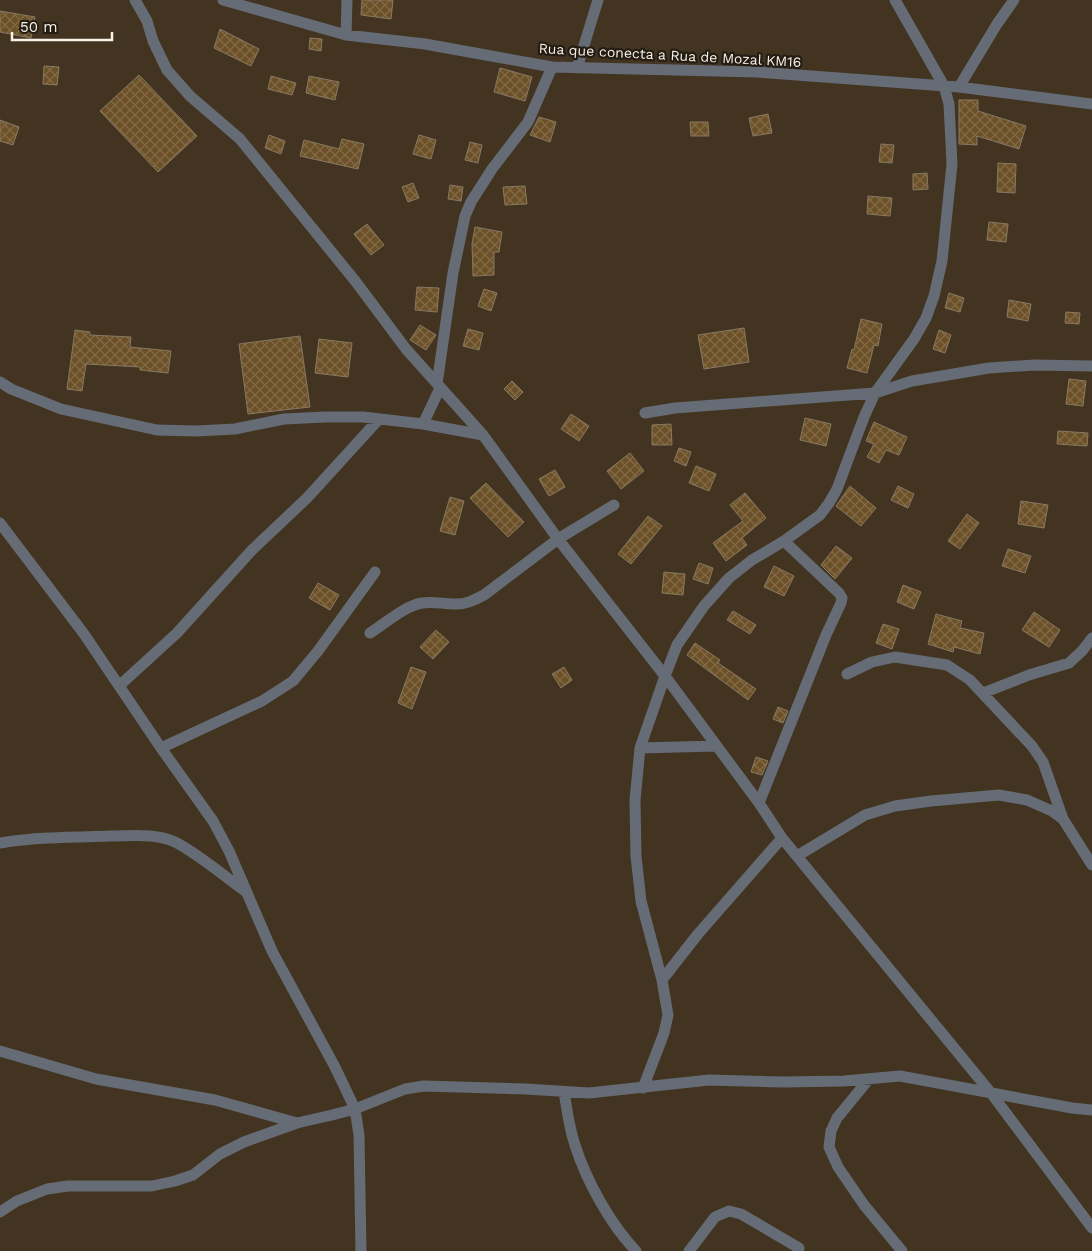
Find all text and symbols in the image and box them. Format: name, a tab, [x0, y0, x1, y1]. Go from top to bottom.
scale bar	[12, 10, 112, 42]
text: 50 m	[20, 18, 57, 36]
street label: Rua que conecta a Rua de Mozal KM16	[538, 40, 802, 70]

